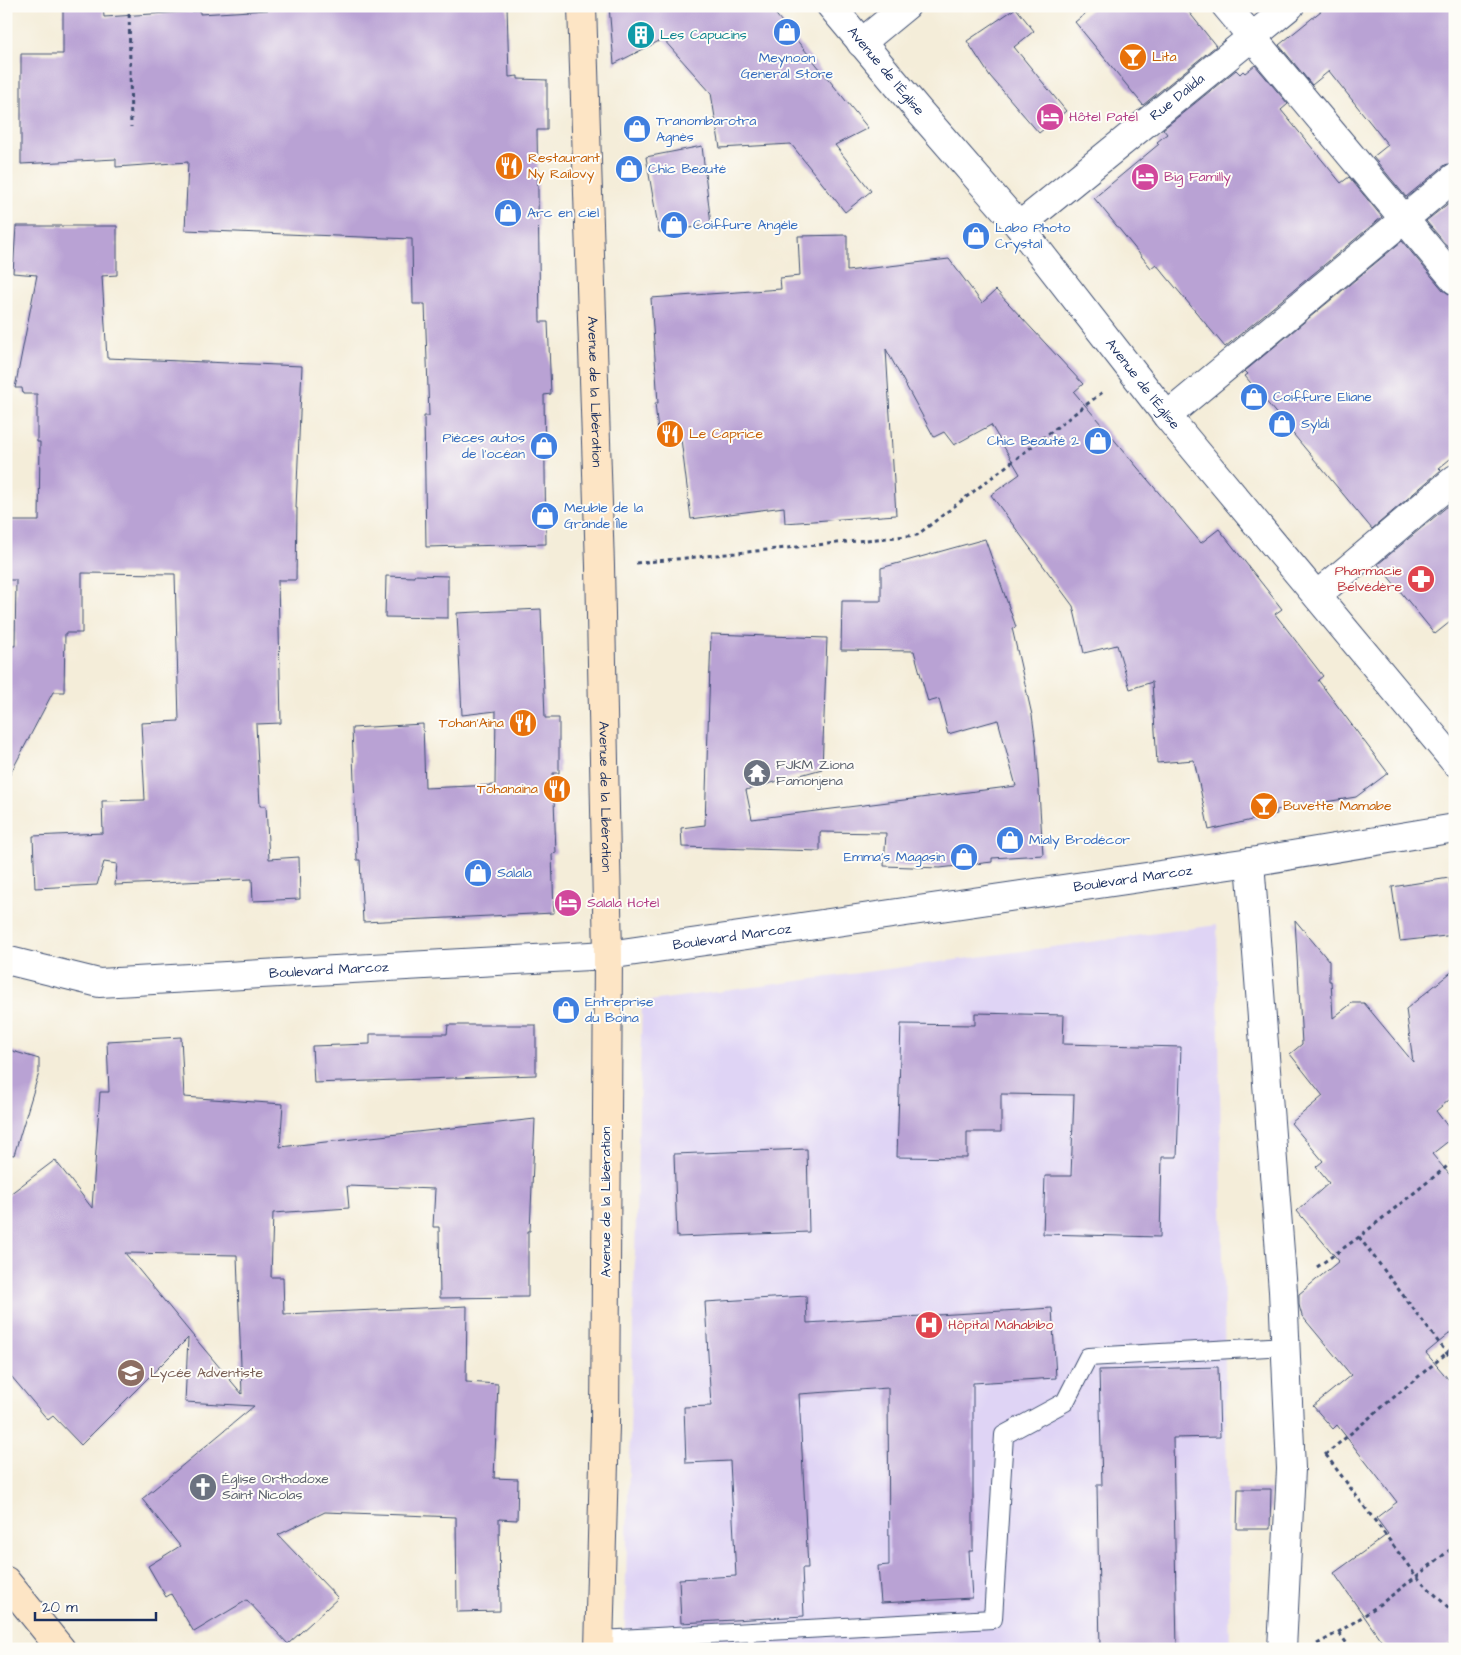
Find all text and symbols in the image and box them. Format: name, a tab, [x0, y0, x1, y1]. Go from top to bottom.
shop icon: Meynoon General Store	[772, 17, 802, 47]
building icon: Les Capucins	[626, 20, 656, 50]
street label: Avenue de l'Église	[842, 22, 929, 120]
place label: Les Capucins	[660, 25, 747, 45]
bar icon: Lita	[1118, 42, 1148, 72]
place label: Lita	[1152, 47, 1177, 67]
place label: Meynoon General Store	[741, 48, 834, 84]
street label: Rue Dalida	[1146, 69, 1209, 126]
hotel icon: Hôtel Patel	[1035, 102, 1065, 132]
place label: Hôtel Patel	[1069, 107, 1138, 127]
place label: Tranombarotra Agnès	[656, 111, 756, 147]
shop icon: Tranombarotra Agnès	[622, 114, 652, 144]
place label: Restaurant Ny Railovy	[528, 148, 600, 184]
restaurant icon: Restaurant Ny Railovy	[494, 151, 524, 181]
shop icon: Chic Beauté	[614, 154, 644, 184]
place label: Chic Beauté	[648, 159, 727, 179]
hotel icon: Big Familly	[1130, 162, 1160, 192]
place label: Big Familly	[1164, 167, 1231, 187]
shop icon: Arc en ciel	[493, 198, 523, 228]
place label: Arc en ciel	[527, 203, 599, 223]
shop icon: Coiffure Angèle	[659, 210, 689, 240]
place label: Coiffure Angèle	[693, 215, 799, 235]
place label: Labo Photo Crystal	[995, 218, 1071, 254]
shop icon: Labo Photo Crystal	[961, 221, 991, 251]
street label: Avenue de la Libération	[582, 316, 607, 468]
street label: Avenue de l'Église	[1100, 335, 1185, 434]
shop icon: Coiffure Eliane	[1239, 382, 1269, 412]
place label: Coiffure Eliane	[1273, 387, 1372, 407]
shop icon: Syldi	[1267, 409, 1297, 439]
place label: Syldi	[1301, 414, 1329, 434]
restaurant icon: Le Caprice	[655, 419, 685, 449]
place label: Le Caprice	[689, 424, 763, 444]
shop icon: Chic Beauté 2	[1083, 426, 1113, 456]
place label: Pièces autos de l'océan	[443, 428, 525, 464]
shop icon: Pièces autos de l'océan	[529, 431, 559, 461]
place label: Chic Beauté 2	[987, 431, 1079, 451]
place label: Meuble de la Grande Île	[564, 498, 643, 534]
shop icon: Meuble de la Grande Île	[530, 501, 560, 531]
place label: Pharmacie Belvédère	[1335, 561, 1402, 597]
pharmacy icon: Pharmacie Belvédère	[1406, 564, 1436, 594]
restaurant icon: Tohan'Aina	[508, 708, 538, 738]
place label: Tohan'Aina	[439, 713, 504, 733]
street label: Avenue de la Libération	[593, 721, 616, 872]
place label: FJKM Ziona Famonjena	[776, 755, 854, 791]
temple icon: FJKM Ziona Famonjena	[742, 758, 772, 788]
restaurant icon: Tohanaina	[542, 774, 572, 804]
place label: Tohanaina	[477, 779, 538, 799]
bar icon: Buvette Mamabe	[1249, 791, 1279, 821]
place label: Buvette Mamabe	[1283, 796, 1392, 816]
shop icon: Mialy Brodécor	[995, 825, 1025, 855]
place label: Mialy Brodécor	[1029, 830, 1130, 850]
shop icon: Emma's Magasin	[949, 842, 979, 872]
place label: Emma's Magasin	[844, 847, 945, 867]
shop icon: Salala	[463, 858, 493, 888]
street label: Boulevard Marcoz	[1072, 860, 1194, 897]
place label: Salala	[497, 863, 532, 883]
hotel icon: Salala Hotel	[553, 888, 583, 918]
place label: Salala Hotel	[587, 893, 659, 913]
street label: Boulevard Marcoz	[671, 919, 793, 955]
street label: Boulevard Marcoz	[269, 957, 389, 984]
place label: Entreprise du Boina	[585, 992, 654, 1028]
shop icon: Entreprise du Boina	[551, 995, 581, 1025]
street label: Avenue de la Libération	[596, 1126, 616, 1278]
hospital icon: Hôpital Mahabibo	[914, 1310, 944, 1340]
place label: Hôpital Mahabibo	[948, 1315, 1053, 1335]
school or university icon: Lycée Adventiste	[116, 1358, 146, 1388]
place label: Lycée Adventiste	[150, 1363, 263, 1383]
place label: Église Orthodoxe Saint Nicolas	[222, 1469, 329, 1505]
church icon: Église Orthodoxe Saint Nicolas	[188, 1472, 218, 1502]
scale bar	[35, 1590, 156, 1622]
text: 20 m	[42, 1597, 78, 1618]

